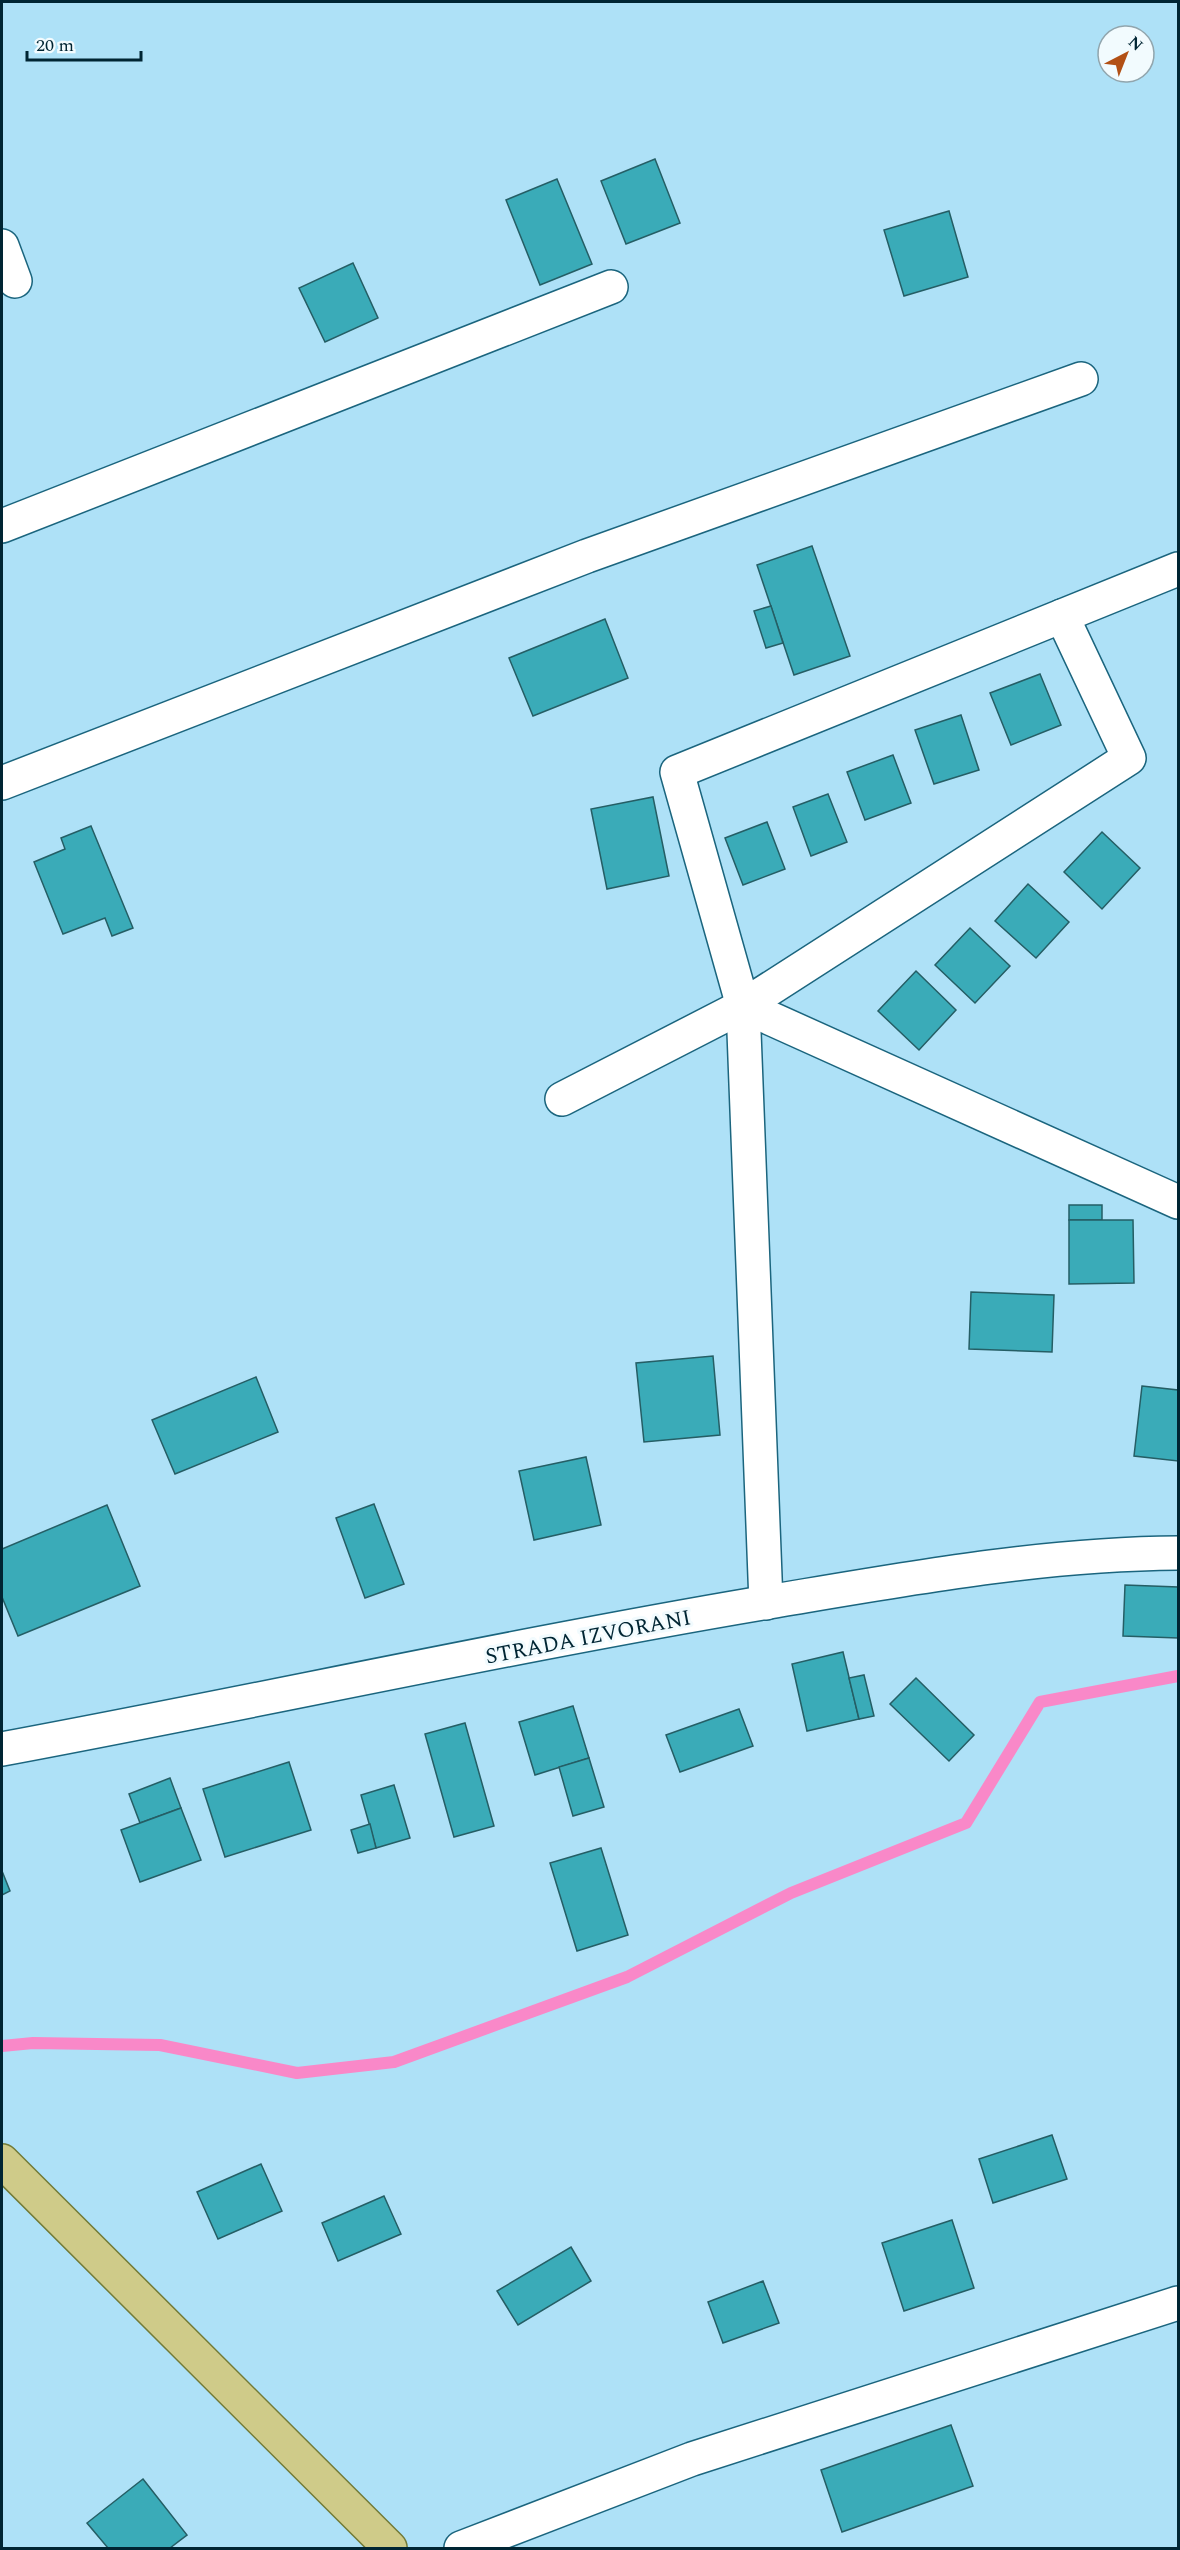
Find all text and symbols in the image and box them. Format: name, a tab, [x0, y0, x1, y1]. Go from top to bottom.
scale bar	[27, 24, 141, 62]
north arrow	[1096, 24, 1156, 84]
text: N	[1122, 30, 1148, 57]
text: 20 m	[36, 32, 74, 59]
street label: STRADA IZVORANI	[483, 1601, 694, 1674]

